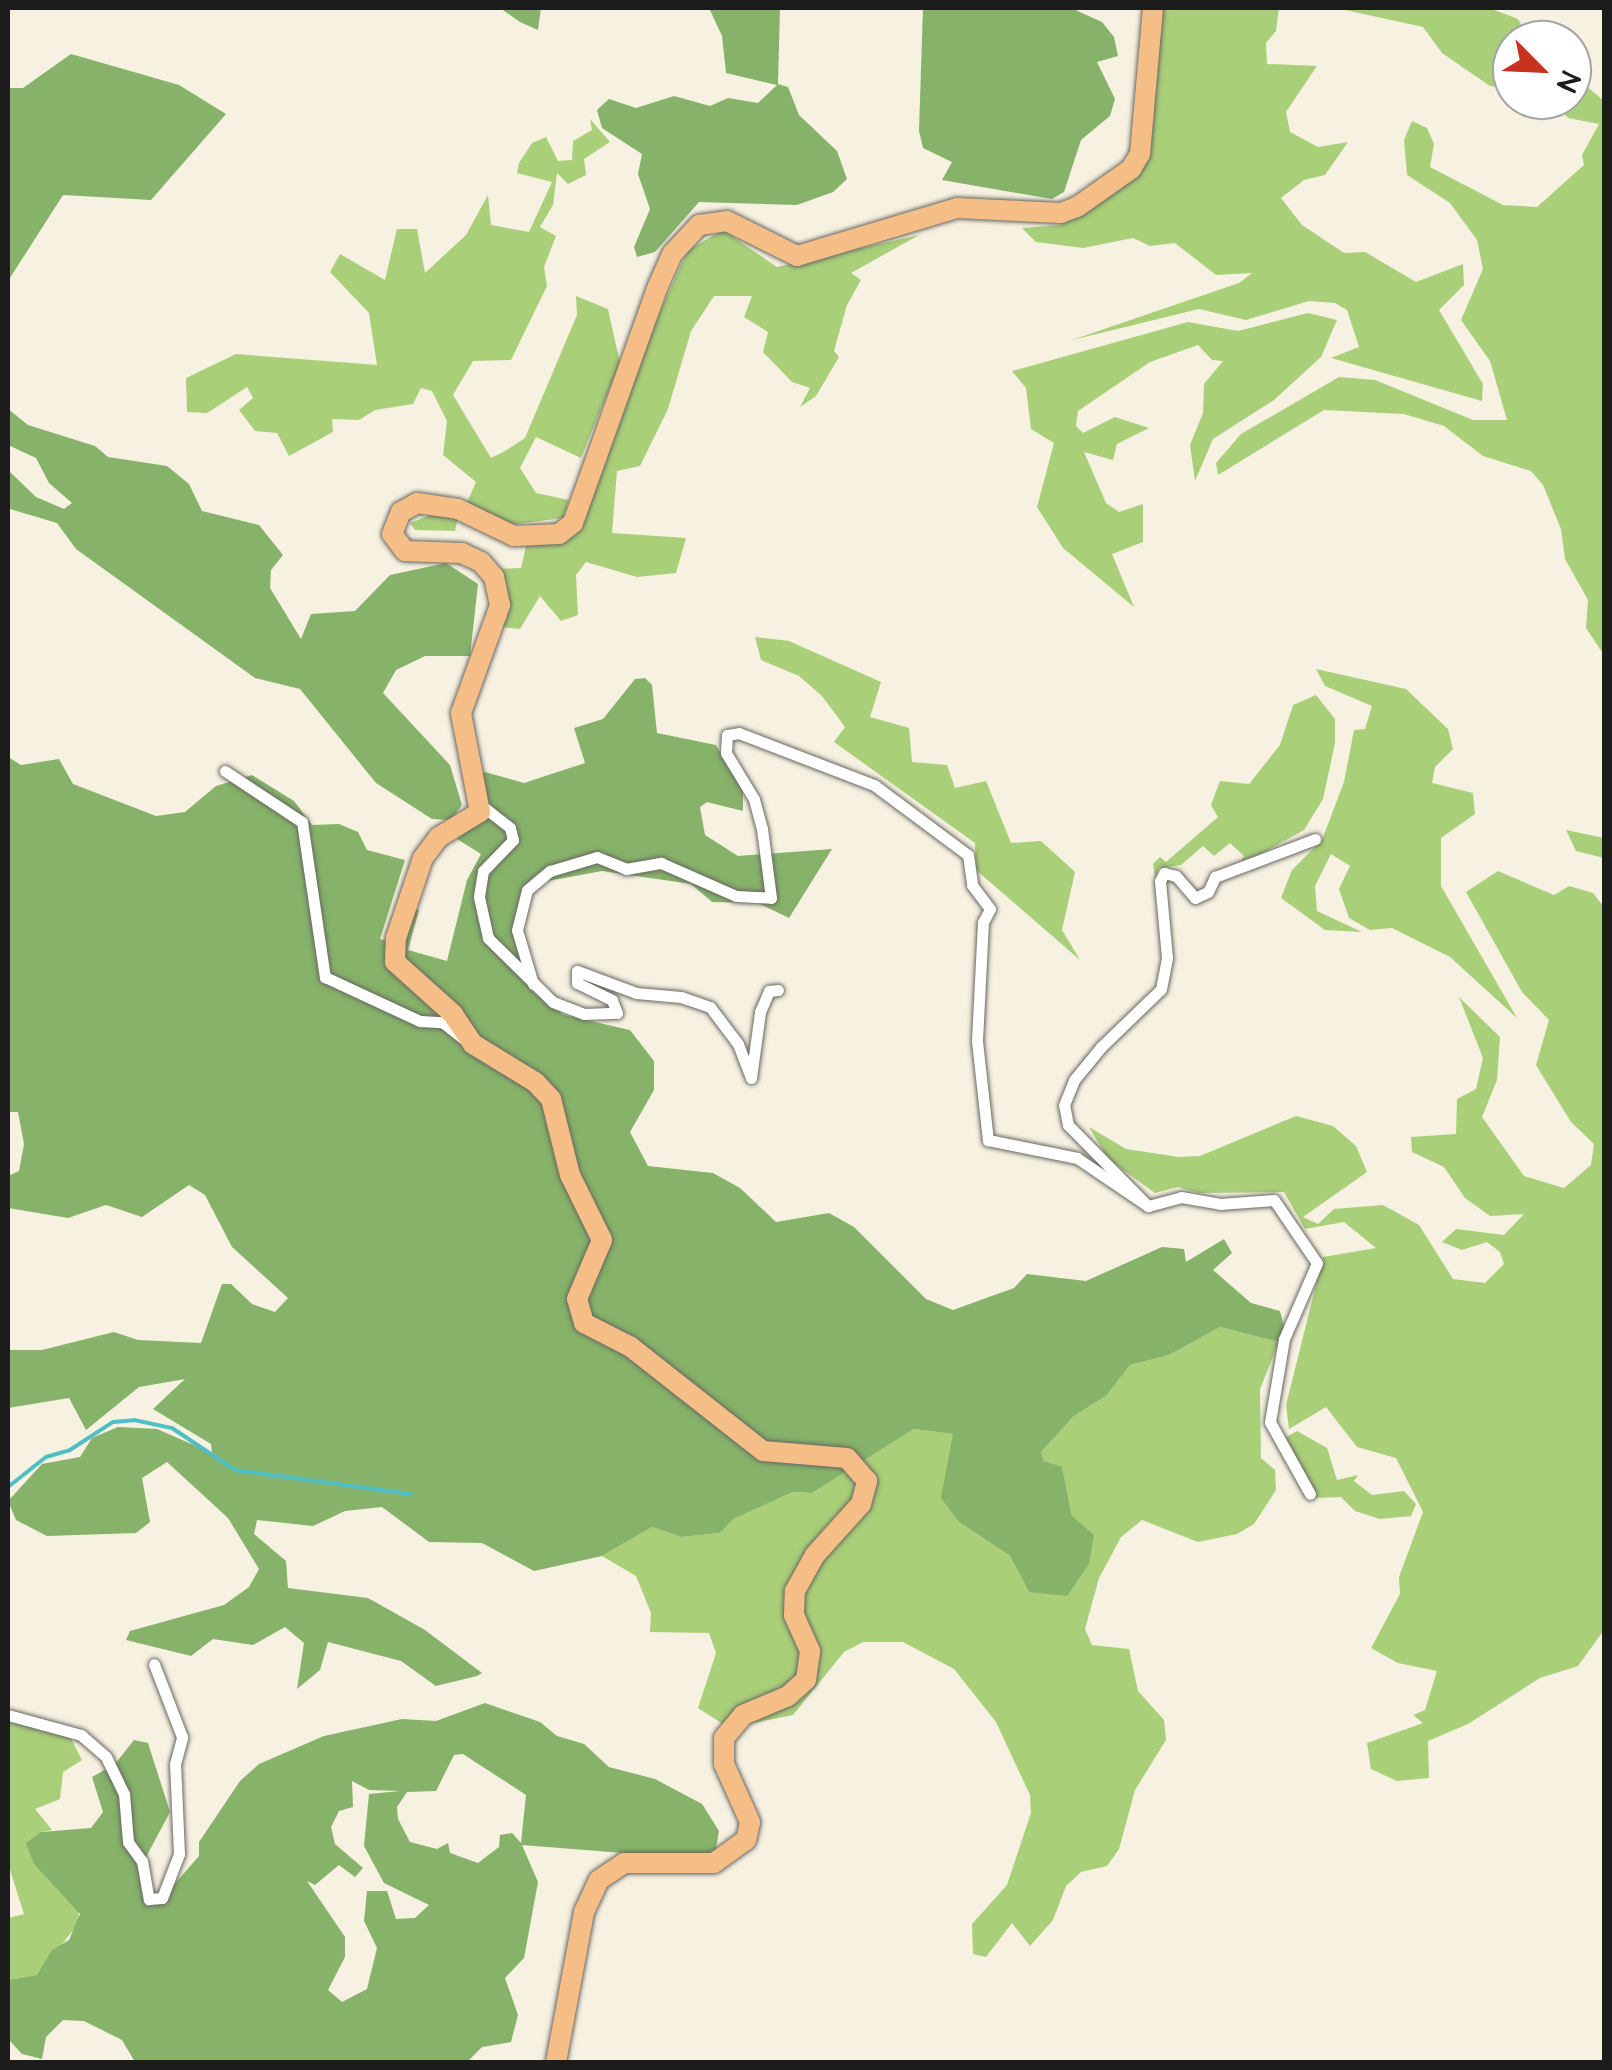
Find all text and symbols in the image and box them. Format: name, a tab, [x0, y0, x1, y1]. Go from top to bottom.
north arrow	[1492, 20, 1592, 120]
text: N	[1547, 66, 1589, 98]

